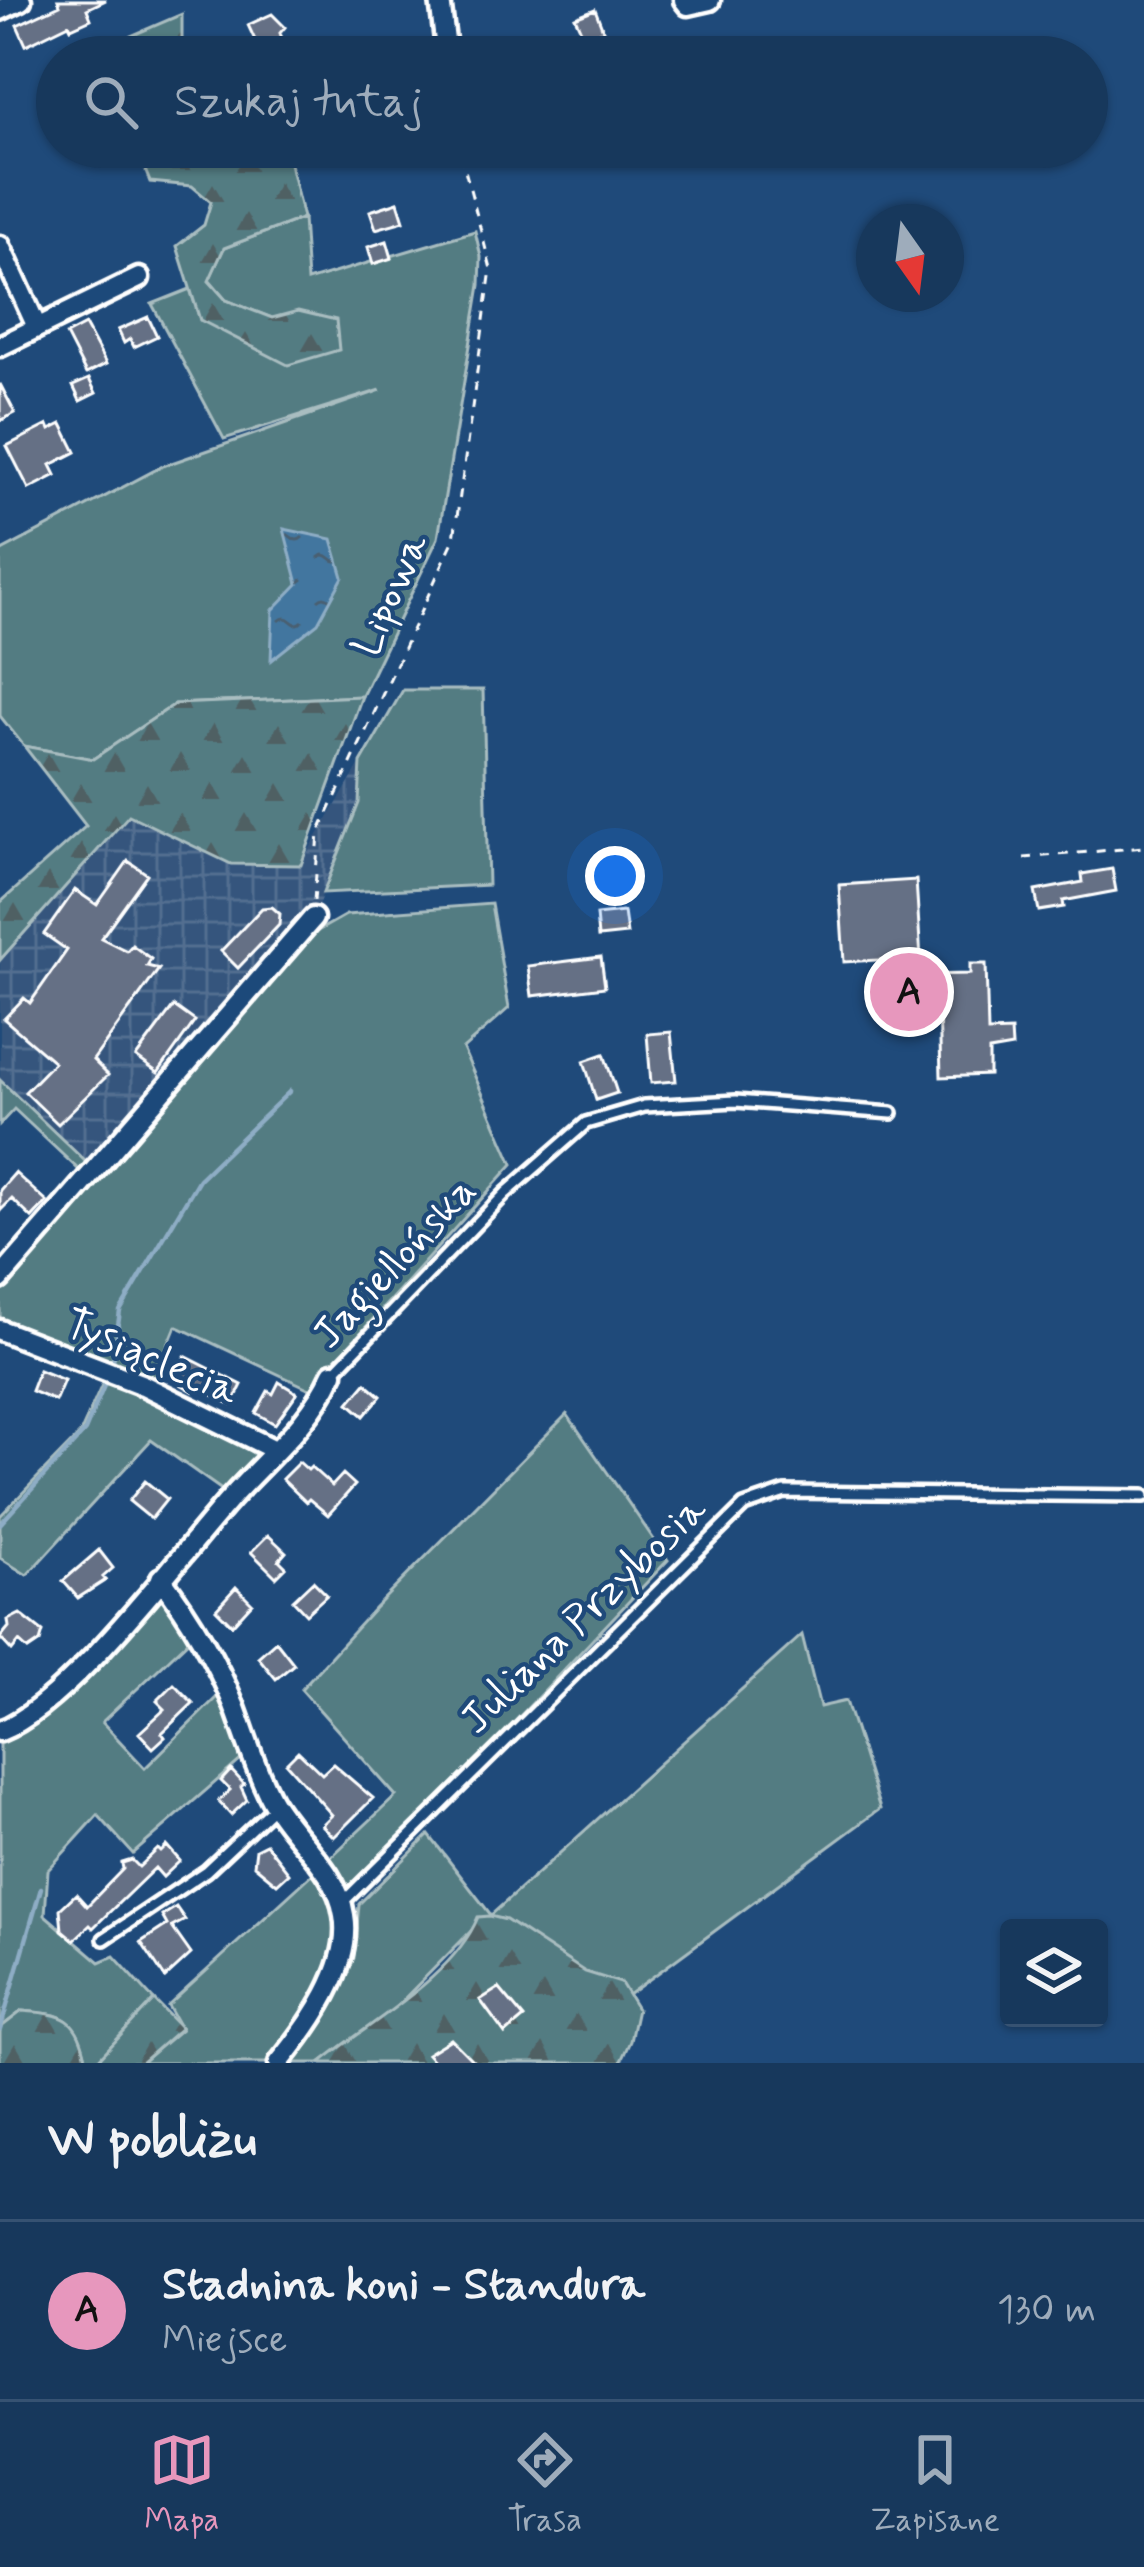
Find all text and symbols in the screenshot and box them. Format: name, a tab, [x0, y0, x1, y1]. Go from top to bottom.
search box	[36, 36, 1108, 168]
icon: search	[78, 69, 144, 135]
text: Szukaj tutaj	[174, 73, 423, 132]
north arrow	[856, 204, 964, 312]
street label: Lipowa	[340, 524, 443, 666]
your location	[585, 846, 645, 906]
pin: A	[870, 947, 948, 1037]
street label: Jagiellońska	[301, 1165, 493, 1364]
street label: Tysiąclecia	[55, 1297, 247, 1420]
street label: Juliana Przybosia	[450, 1483, 720, 1747]
map controls	[1000, 1919, 1108, 2027]
button: layers	[1000, 1919, 1108, 2027]
text: W pobliżu	[48, 2108, 256, 2174]
text: Stadnina koni - Standura	[162, 2256, 645, 2315]
text: A	[74, 2285, 100, 2336]
text: 130 m	[997, 2285, 1096, 2336]
text: Miejsce	[162, 2315, 287, 2366]
tab: Mapa	[144, 2427, 219, 2543]
tab: Trasa	[508, 2427, 582, 2543]
tab: Zapisane	[870, 2427, 1000, 2543]

